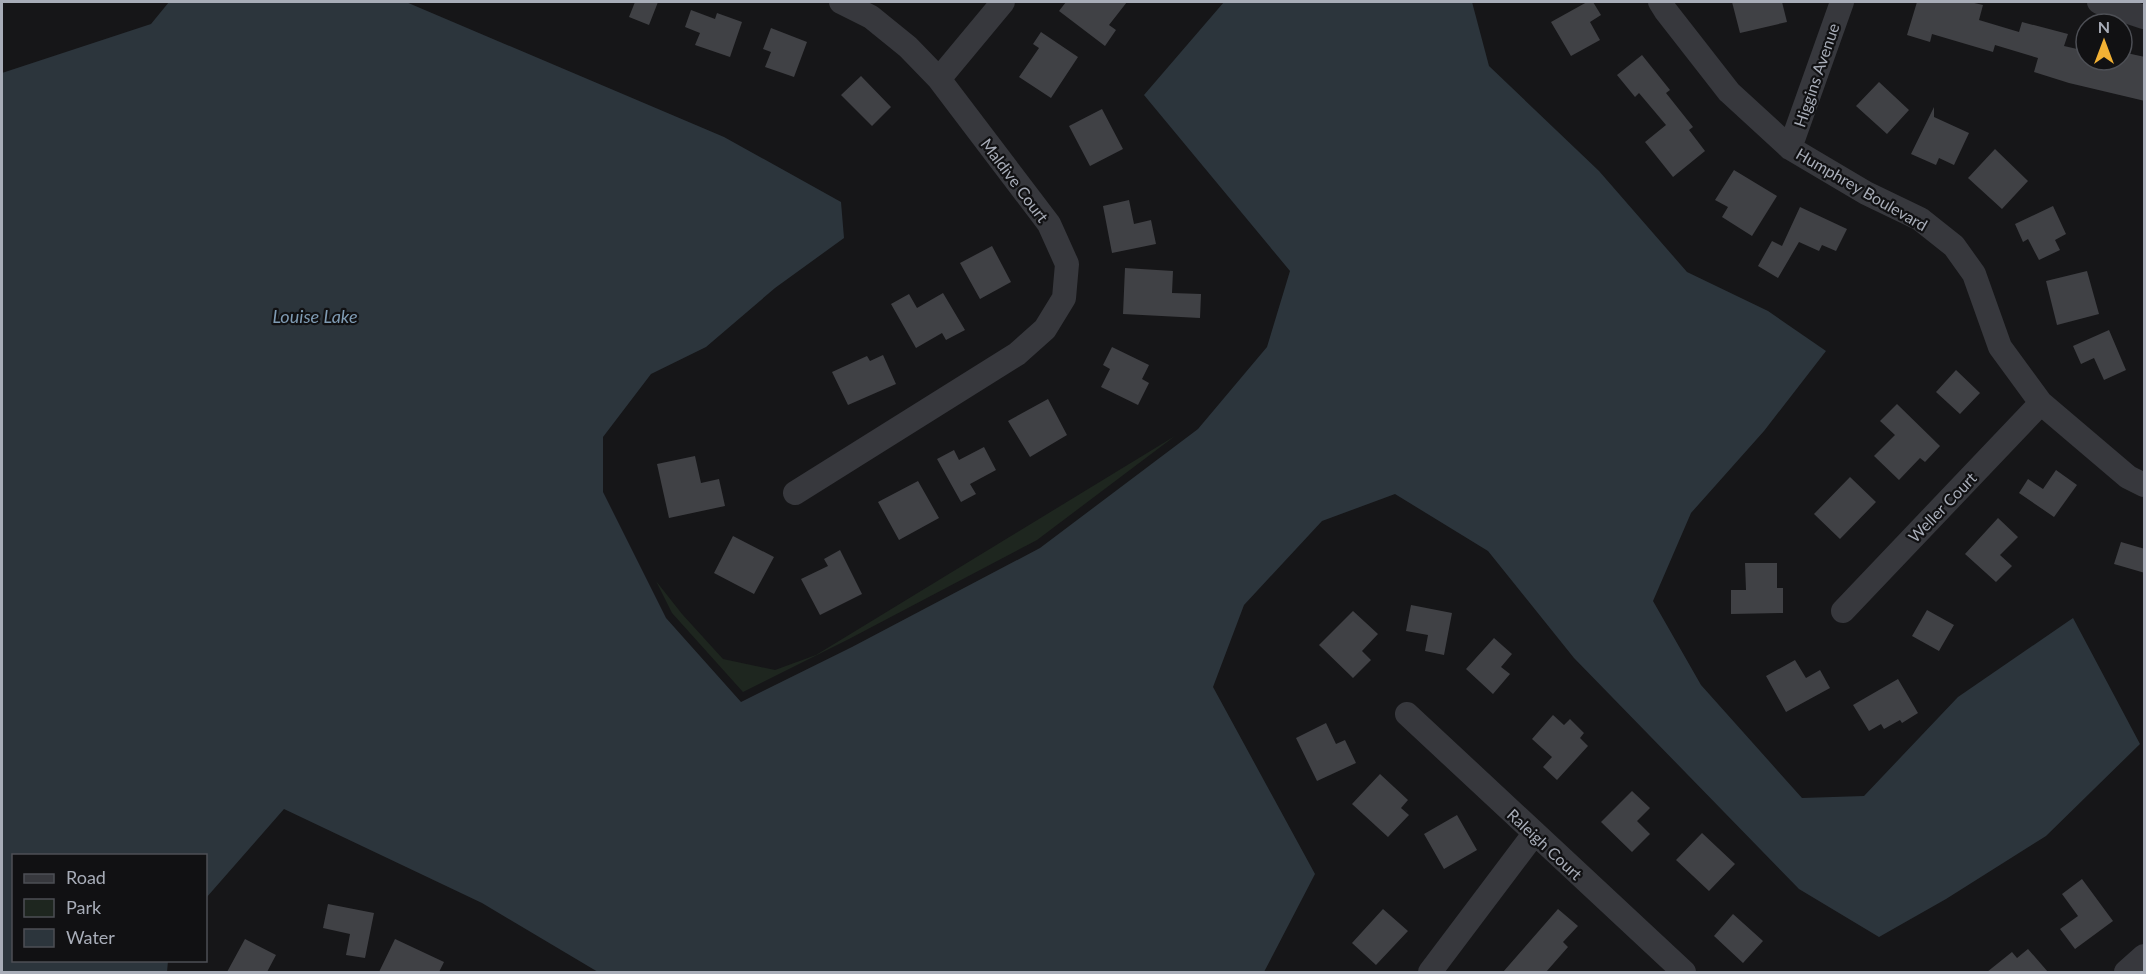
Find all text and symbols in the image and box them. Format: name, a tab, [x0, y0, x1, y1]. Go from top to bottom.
north arrow	[2074, 12, 2134, 72]
text: N	[2098, 17, 2110, 36]
street label: Higgins Avenue	[1789, 20, 1843, 130]
street label: Maldive Court	[977, 134, 1053, 226]
street label: Humphrey Boulevard	[1793, 144, 1931, 234]
water label: Louise Lake	[272, 305, 358, 327]
street label: Weller Court	[1904, 468, 1980, 546]
street label: Raleigh Court	[1504, 805, 1587, 884]
legend	[12, 854, 207, 962]
text: Road	[66, 866, 106, 888]
text: Park	[66, 896, 102, 918]
text: Water	[66, 926, 115, 948]

